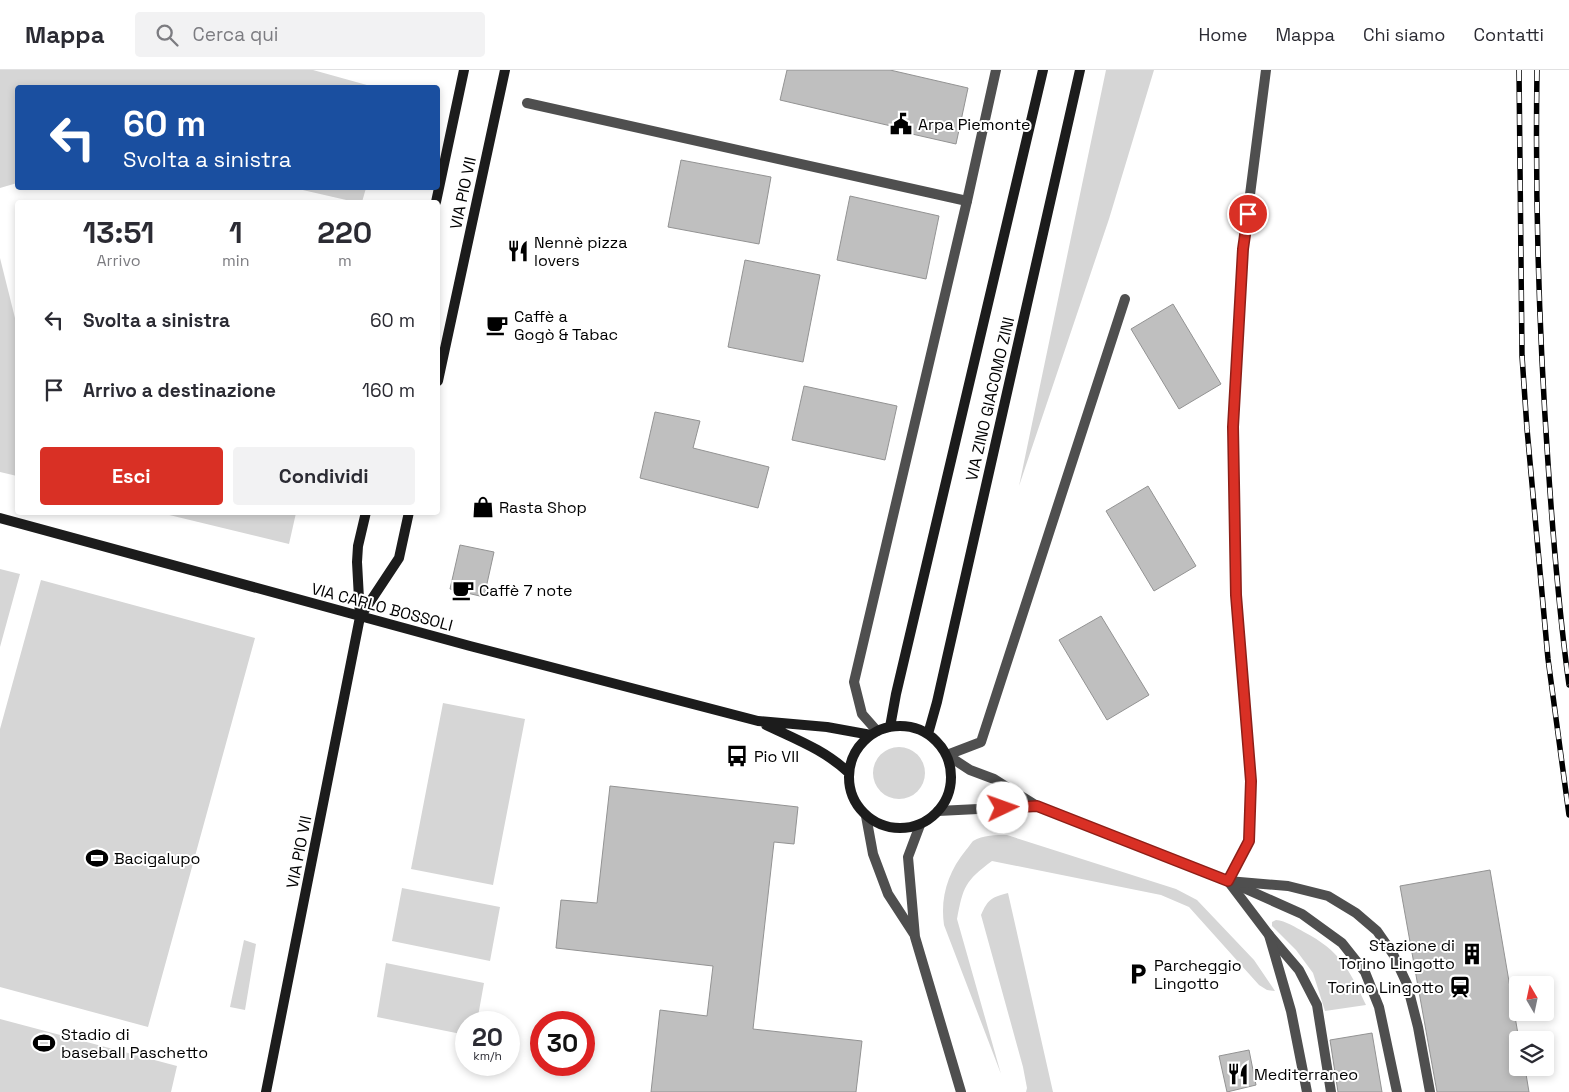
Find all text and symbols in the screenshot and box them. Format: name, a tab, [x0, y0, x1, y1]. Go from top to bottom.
search box	[135, 12, 485, 57]
text: Mappa	[25, 19, 105, 50]
icon: search	[153, 21, 181, 49]
text: Cerca qui	[193, 22, 279, 47]
text: Home	[1198, 23, 1248, 46]
text: Mappa	[1276, 23, 1335, 46]
text: Chi siamo	[1363, 23, 1445, 46]
text: Contatti	[1473, 23, 1544, 46]
text: 60 m	[123, 102, 206, 146]
icon: left	[40, 105, 105, 170]
public building icon: Arpa Piemonte	[888, 111, 914, 137]
place label: Arpa Piemonte	[918, 114, 1031, 135]
text: Svolta a sinistra	[123, 145, 291, 173]
street label: VIA PIO VII	[445, 155, 481, 231]
pin	[1227, 193, 1269, 235]
icon: arrive	[1234, 200, 1262, 228]
text: 13:51	[83, 213, 154, 252]
text: 1	[229, 213, 243, 252]
text: 220	[317, 213, 372, 252]
place label: Nennè pizza lovers	[534, 232, 627, 271]
restaurant icon: Nennè pizza lovers	[505, 238, 531, 264]
text: Arrivo	[96, 250, 141, 271]
text: min	[222, 250, 250, 271]
text: m	[338, 250, 352, 271]
icon: left	[40, 306, 68, 334]
place label: Caffè a Gogò & Tabac	[514, 306, 618, 345]
text: Svolta a sinistra	[83, 308, 230, 333]
text: 60 m	[370, 308, 415, 333]
cafe icon: Caffè a Gogò & Tabac	[484, 312, 510, 338]
street label: VIA ZINO GIACOMO ZINI	[961, 315, 1019, 483]
icon: arrive	[40, 376, 68, 404]
text: Arrivo a destinazione	[83, 378, 276, 403]
text: 160 m	[362, 378, 415, 403]
button: Esci	[40, 447, 223, 505]
button: Condividi	[233, 447, 415, 505]
shop icon: Rasta Shop	[470, 494, 496, 520]
place label: Rasta Shop	[499, 497, 587, 518]
cafe icon: Caffè 7 note	[450, 577, 476, 603]
street label: VIA CARLO BOSSOLI	[309, 578, 455, 636]
place label: Caffè 7 note	[479, 580, 572, 601]
bus stop icon: Pio VII	[724, 743, 750, 769]
place label: Pio VII	[754, 746, 799, 767]
position arrow	[976, 781, 1028, 833]
street label: VIA PIO VII	[282, 814, 316, 890]
sports icon: Bacigalupo	[84, 845, 110, 871]
place label: Bacigalupo	[114, 848, 200, 869]
place label: Stazione di Torino Lingotto	[1339, 935, 1455, 974]
building icon: Stazione di Torino Lingotto	[1459, 941, 1485, 967]
place label: Parcheggio Lingotto	[1154, 955, 1242, 994]
parking icon: Parcheggio Lingotto	[1125, 961, 1151, 987]
station icon: Torino Lingotto	[1447, 974, 1473, 1000]
north arrow	[1509, 976, 1554, 1021]
map controls	[1509, 976, 1554, 1076]
place label: Torino Lingotto	[1328, 977, 1444, 998]
speed limit sign: 30	[530, 1011, 595, 1076]
text: 20	[472, 1021, 503, 1053]
place label: Stadio di baseball Paschetto	[61, 1024, 208, 1063]
sports icon: Stadio di baseball Paschetto	[31, 1030, 57, 1056]
button: layers	[1509, 1031, 1554, 1076]
text: km/h	[473, 1048, 502, 1064]
restaurant icon: Mediterraneo	[1225, 1061, 1251, 1087]
place label: Mediterraneo	[1254, 1064, 1358, 1085]

